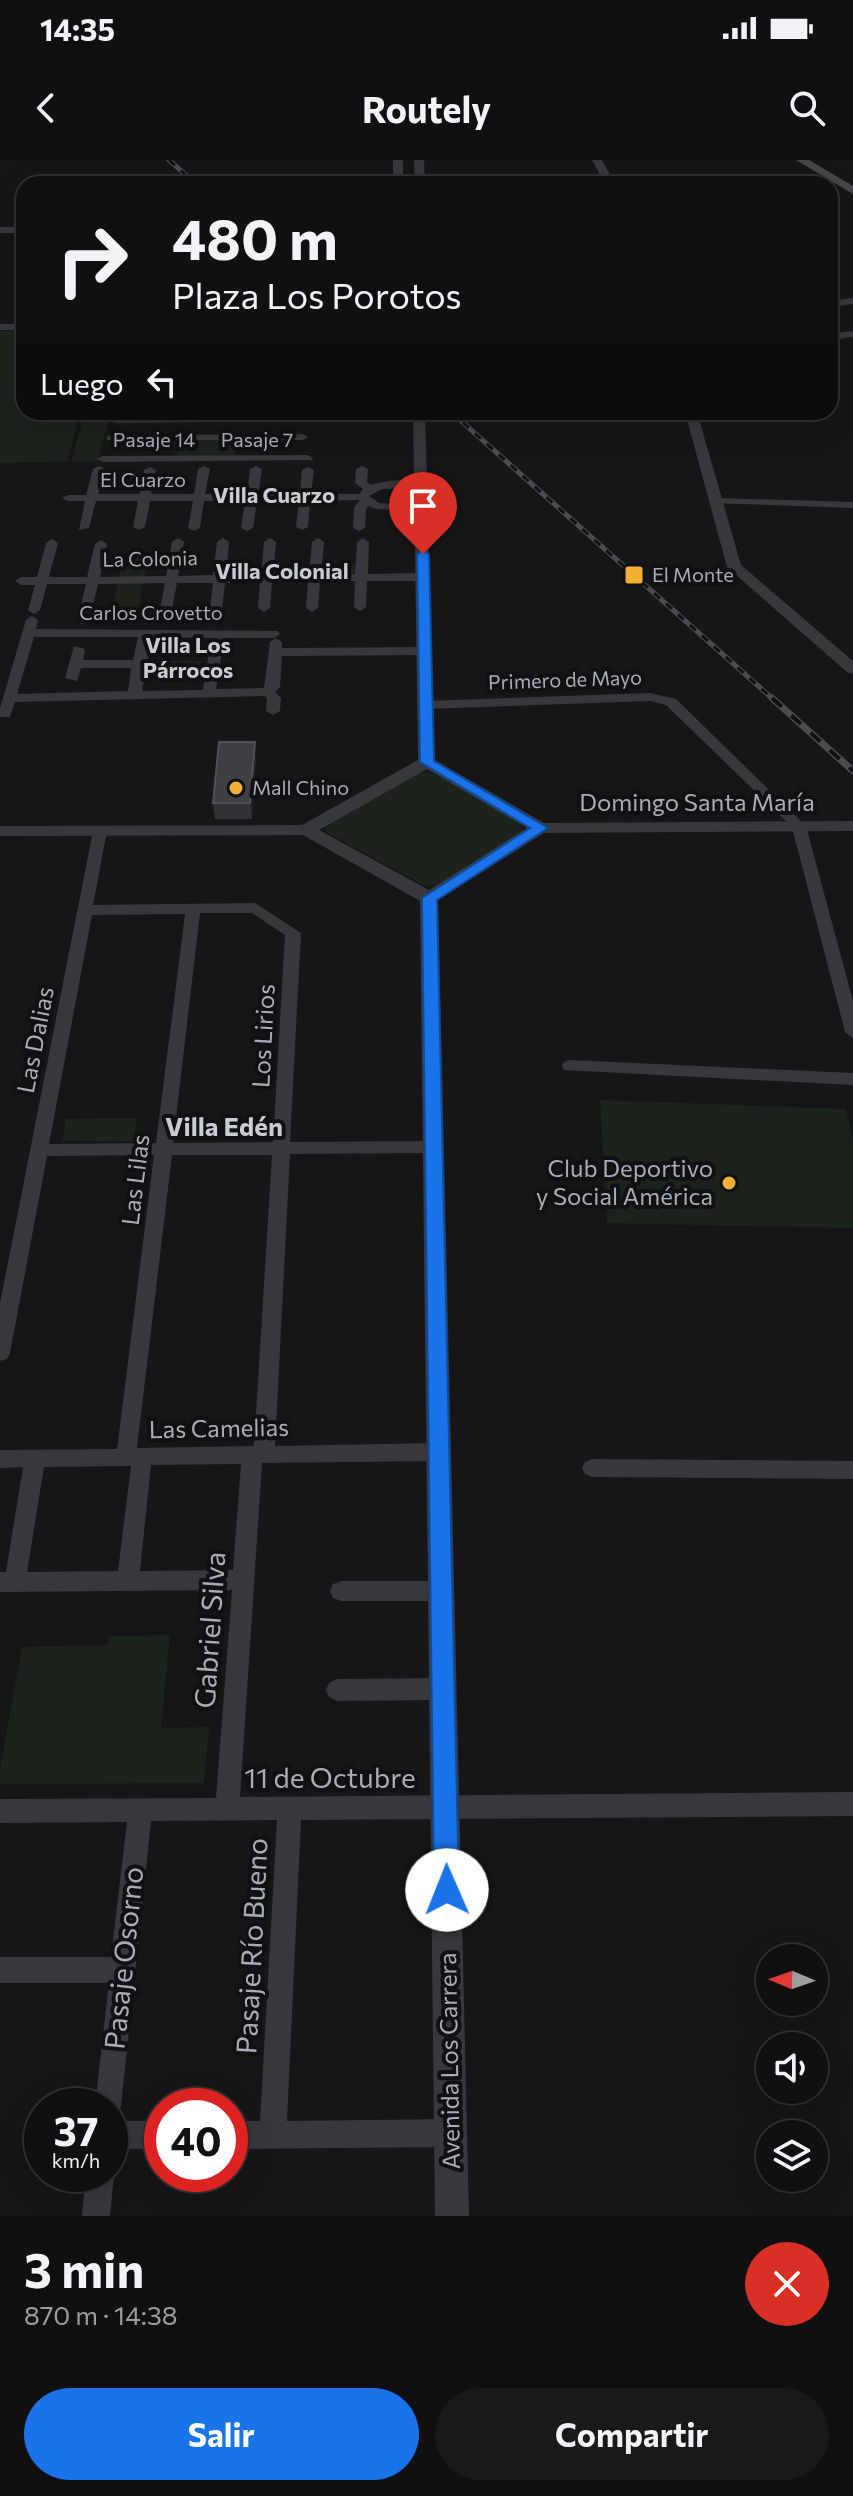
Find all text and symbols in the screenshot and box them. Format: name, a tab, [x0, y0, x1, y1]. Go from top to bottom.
text: 14:35	[40, 10, 115, 47]
icon: back	[24, 86, 68, 130]
text: Routely	[362, 86, 491, 130]
icon: search	[785, 86, 829, 130]
text: 480 m	[172, 203, 338, 272]
icon: right	[40, 208, 144, 312]
text: Plaza Los Porotos	[172, 272, 462, 316]
icon: left	[140, 360, 184, 404]
text: Luego	[40, 364, 124, 401]
street label: Pasaje 14	[113, 427, 195, 451]
street label: Pasaje 7	[221, 427, 293, 451]
street label: El Cuarzo	[100, 467, 186, 491]
pin	[389, 472, 457, 554]
district label: Villa Cuarzo	[213, 481, 335, 508]
icon: arrive	[401, 484, 445, 528]
street label: La Colonia	[102, 545, 198, 571]
district label: Villa Colonial	[215, 557, 349, 584]
place label: El Monte	[652, 562, 734, 586]
marker: El Monte	[623, 564, 645, 586]
street label: Carlos Crovetto	[79, 600, 223, 624]
district label: Villa Los Párrocos	[143, 631, 233, 683]
street label: Primero de Mayo	[488, 664, 642, 694]
place label: Mall Chino	[252, 775, 349, 799]
marker: Mall Chino	[227, 779, 245, 797]
street label: Domingo Santa María	[579, 787, 815, 816]
street label: Los Lirios	[245, 983, 280, 1089]
street label: Las Dalias	[10, 984, 59, 1095]
district label: Villa Edén	[165, 1110, 283, 1141]
street label: Las Lilas	[115, 1133, 154, 1227]
place label: Club Deportivo y Social América	[536, 1153, 713, 1210]
marker: Club Deportivo y Social América	[720, 1174, 738, 1192]
street label: Las Camelias	[149, 1412, 289, 1443]
street label: Gabriel Silva	[187, 1551, 231, 1709]
street label: 11 de Octubre	[244, 1760, 416, 1794]
street label: Pasaje Río Bueno	[228, 1837, 274, 2055]
position arrow	[405, 1848, 489, 1932]
street label: Pasaje Osorno	[97, 1865, 149, 2051]
north arrow	[756, 1944, 828, 2016]
map controls	[756, 1944, 828, 2192]
street label: Avenida Los Carrera	[432, 1952, 465, 2170]
button: sound	[756, 2032, 828, 2104]
speed limit sign: 40	[144, 2088, 248, 2192]
text: 37	[54, 2105, 98, 2154]
button: layers	[756, 2120, 828, 2192]
text: km/h	[52, 2148, 100, 2172]
text: 3 min	[24, 2239, 144, 2298]
button: close	[745, 2242, 829, 2326]
text: 870 m · 14:38	[24, 2299, 178, 2330]
button: Salir	[24, 2388, 419, 2480]
button: Compartir	[435, 2388, 829, 2480]

